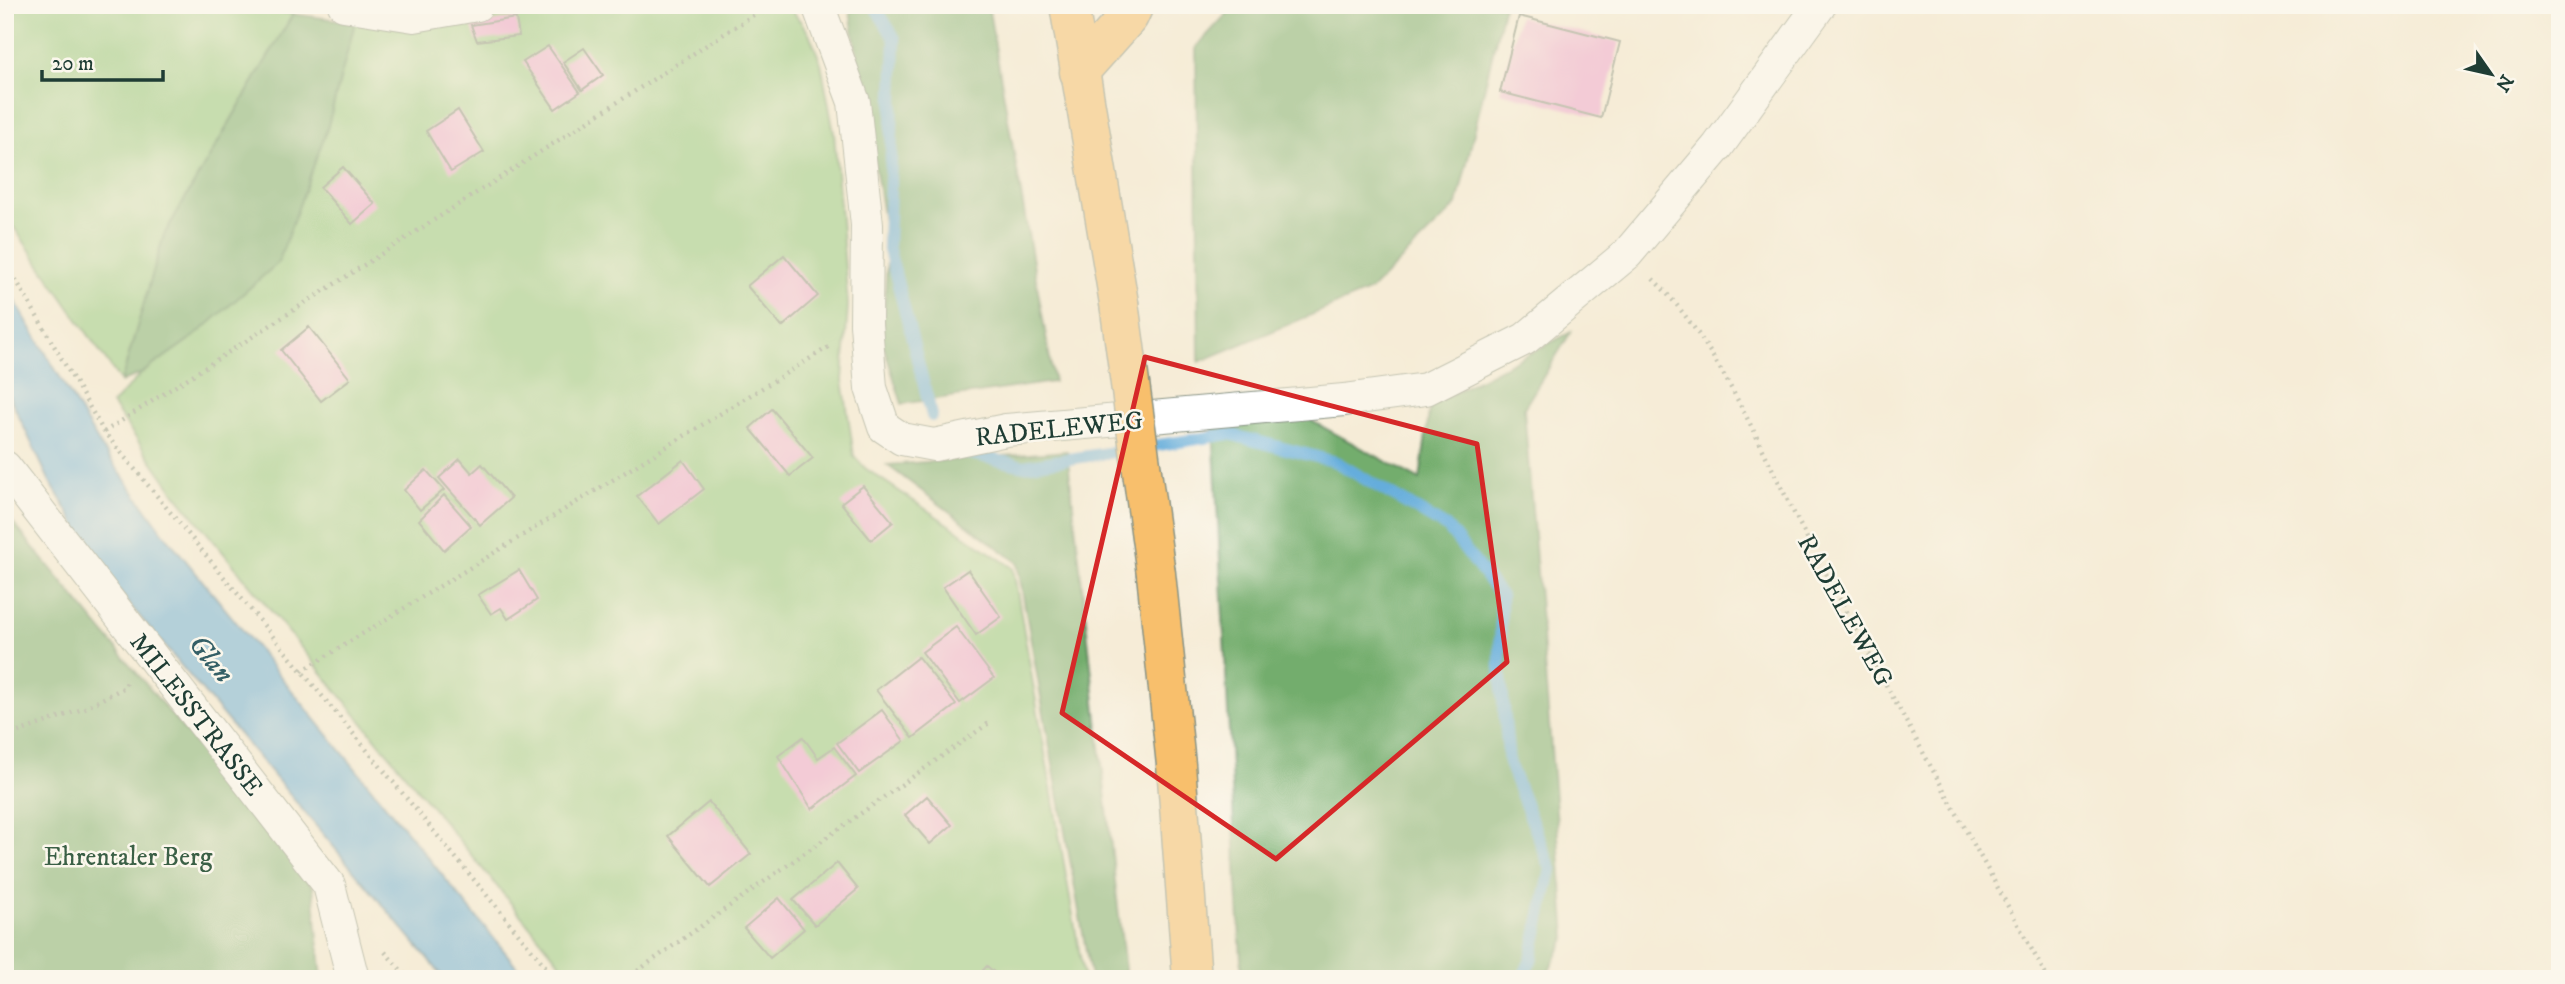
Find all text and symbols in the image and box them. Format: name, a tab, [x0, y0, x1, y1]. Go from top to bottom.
scale bar	[42, 38, 163, 82]
north arrow	[2456, 38, 2526, 108]
text: 20 m	[52, 51, 94, 77]
text: N	[2490, 70, 2518, 96]
street label: RADELEWEG	[973, 404, 1145, 455]
street label: RADELEWEG	[1789, 529, 1900, 693]
street label: MILESSTRASSE	[122, 627, 270, 803]
water label: Glan	[181, 628, 241, 690]
park label: Ehrentaler Berg	[44, 841, 213, 874]

